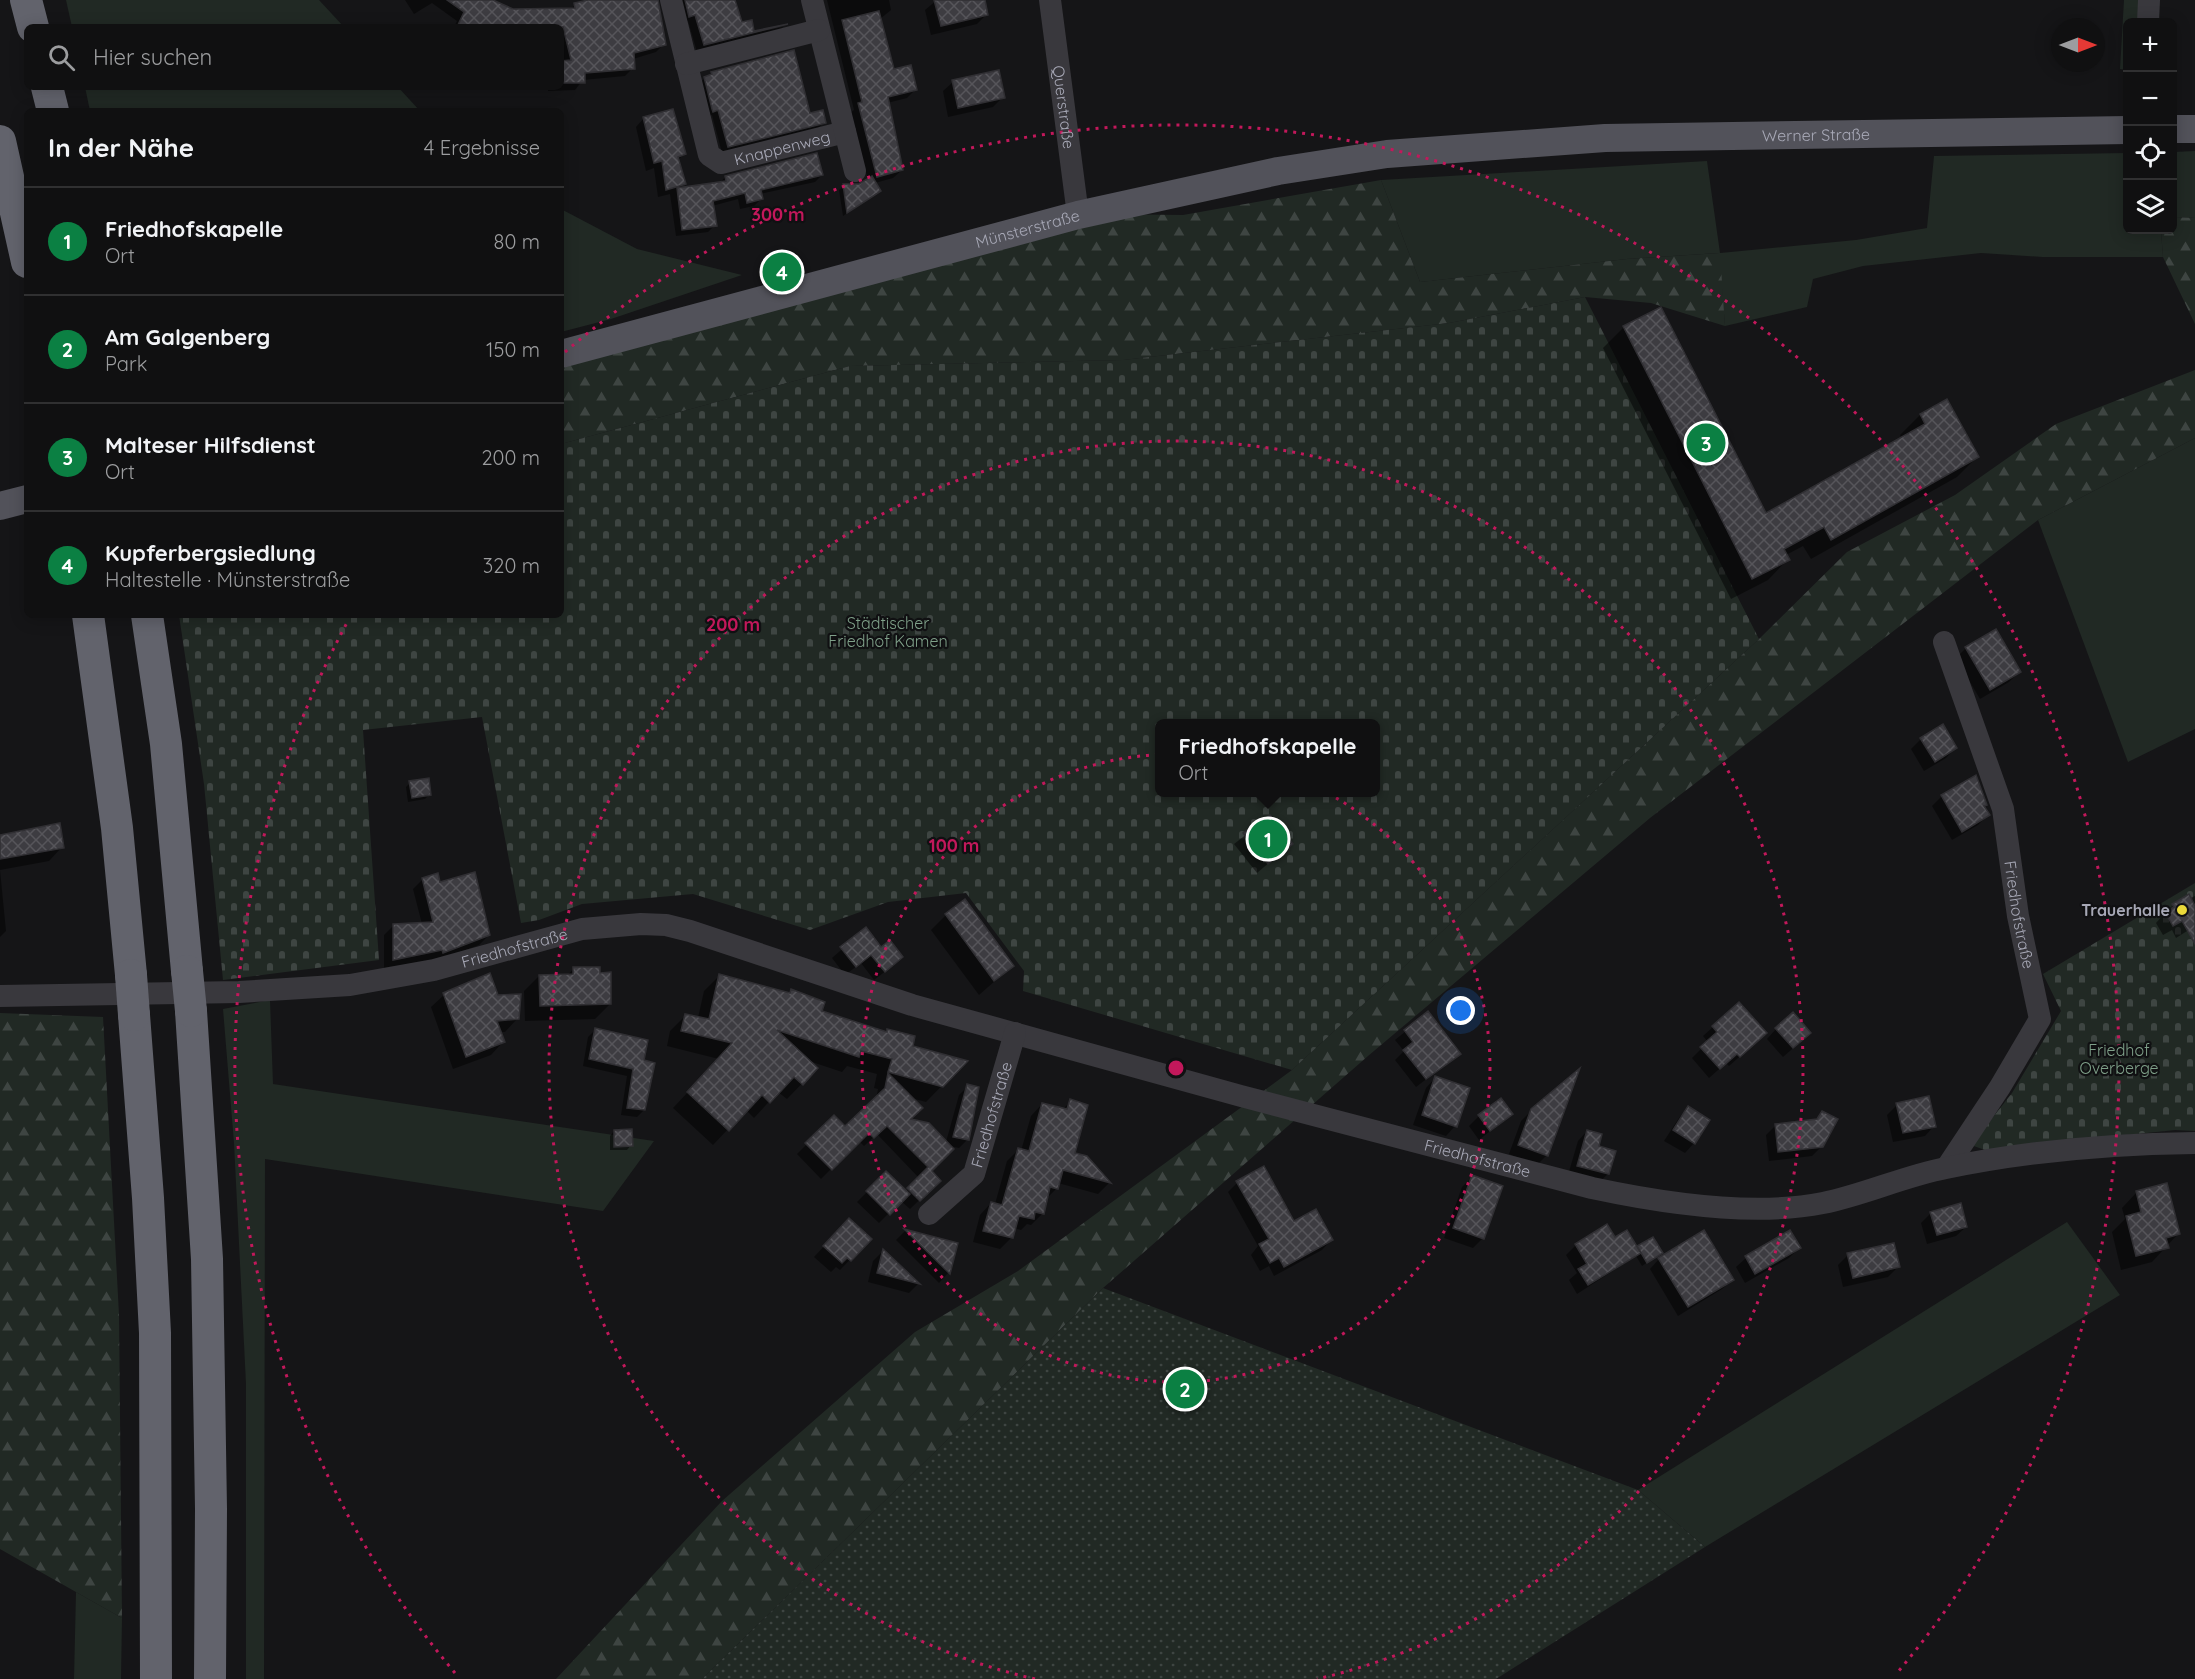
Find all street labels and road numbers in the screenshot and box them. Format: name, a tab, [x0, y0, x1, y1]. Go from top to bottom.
street label: Querstraße	[1049, 64, 1079, 150]
street label: Werner Straße	[1762, 124, 1870, 146]
street label: Knappenweg	[732, 126, 832, 169]
street label: Münsterstraße	[973, 205, 1082, 252]
street label: Friedhofstraße	[2000, 859, 2039, 970]
street label: Friedhofstraße	[459, 924, 570, 972]
street label: Friedhofstraße	[966, 1059, 1016, 1170]
street label: Friedhofstraße	[1422, 1134, 1533, 1182]

